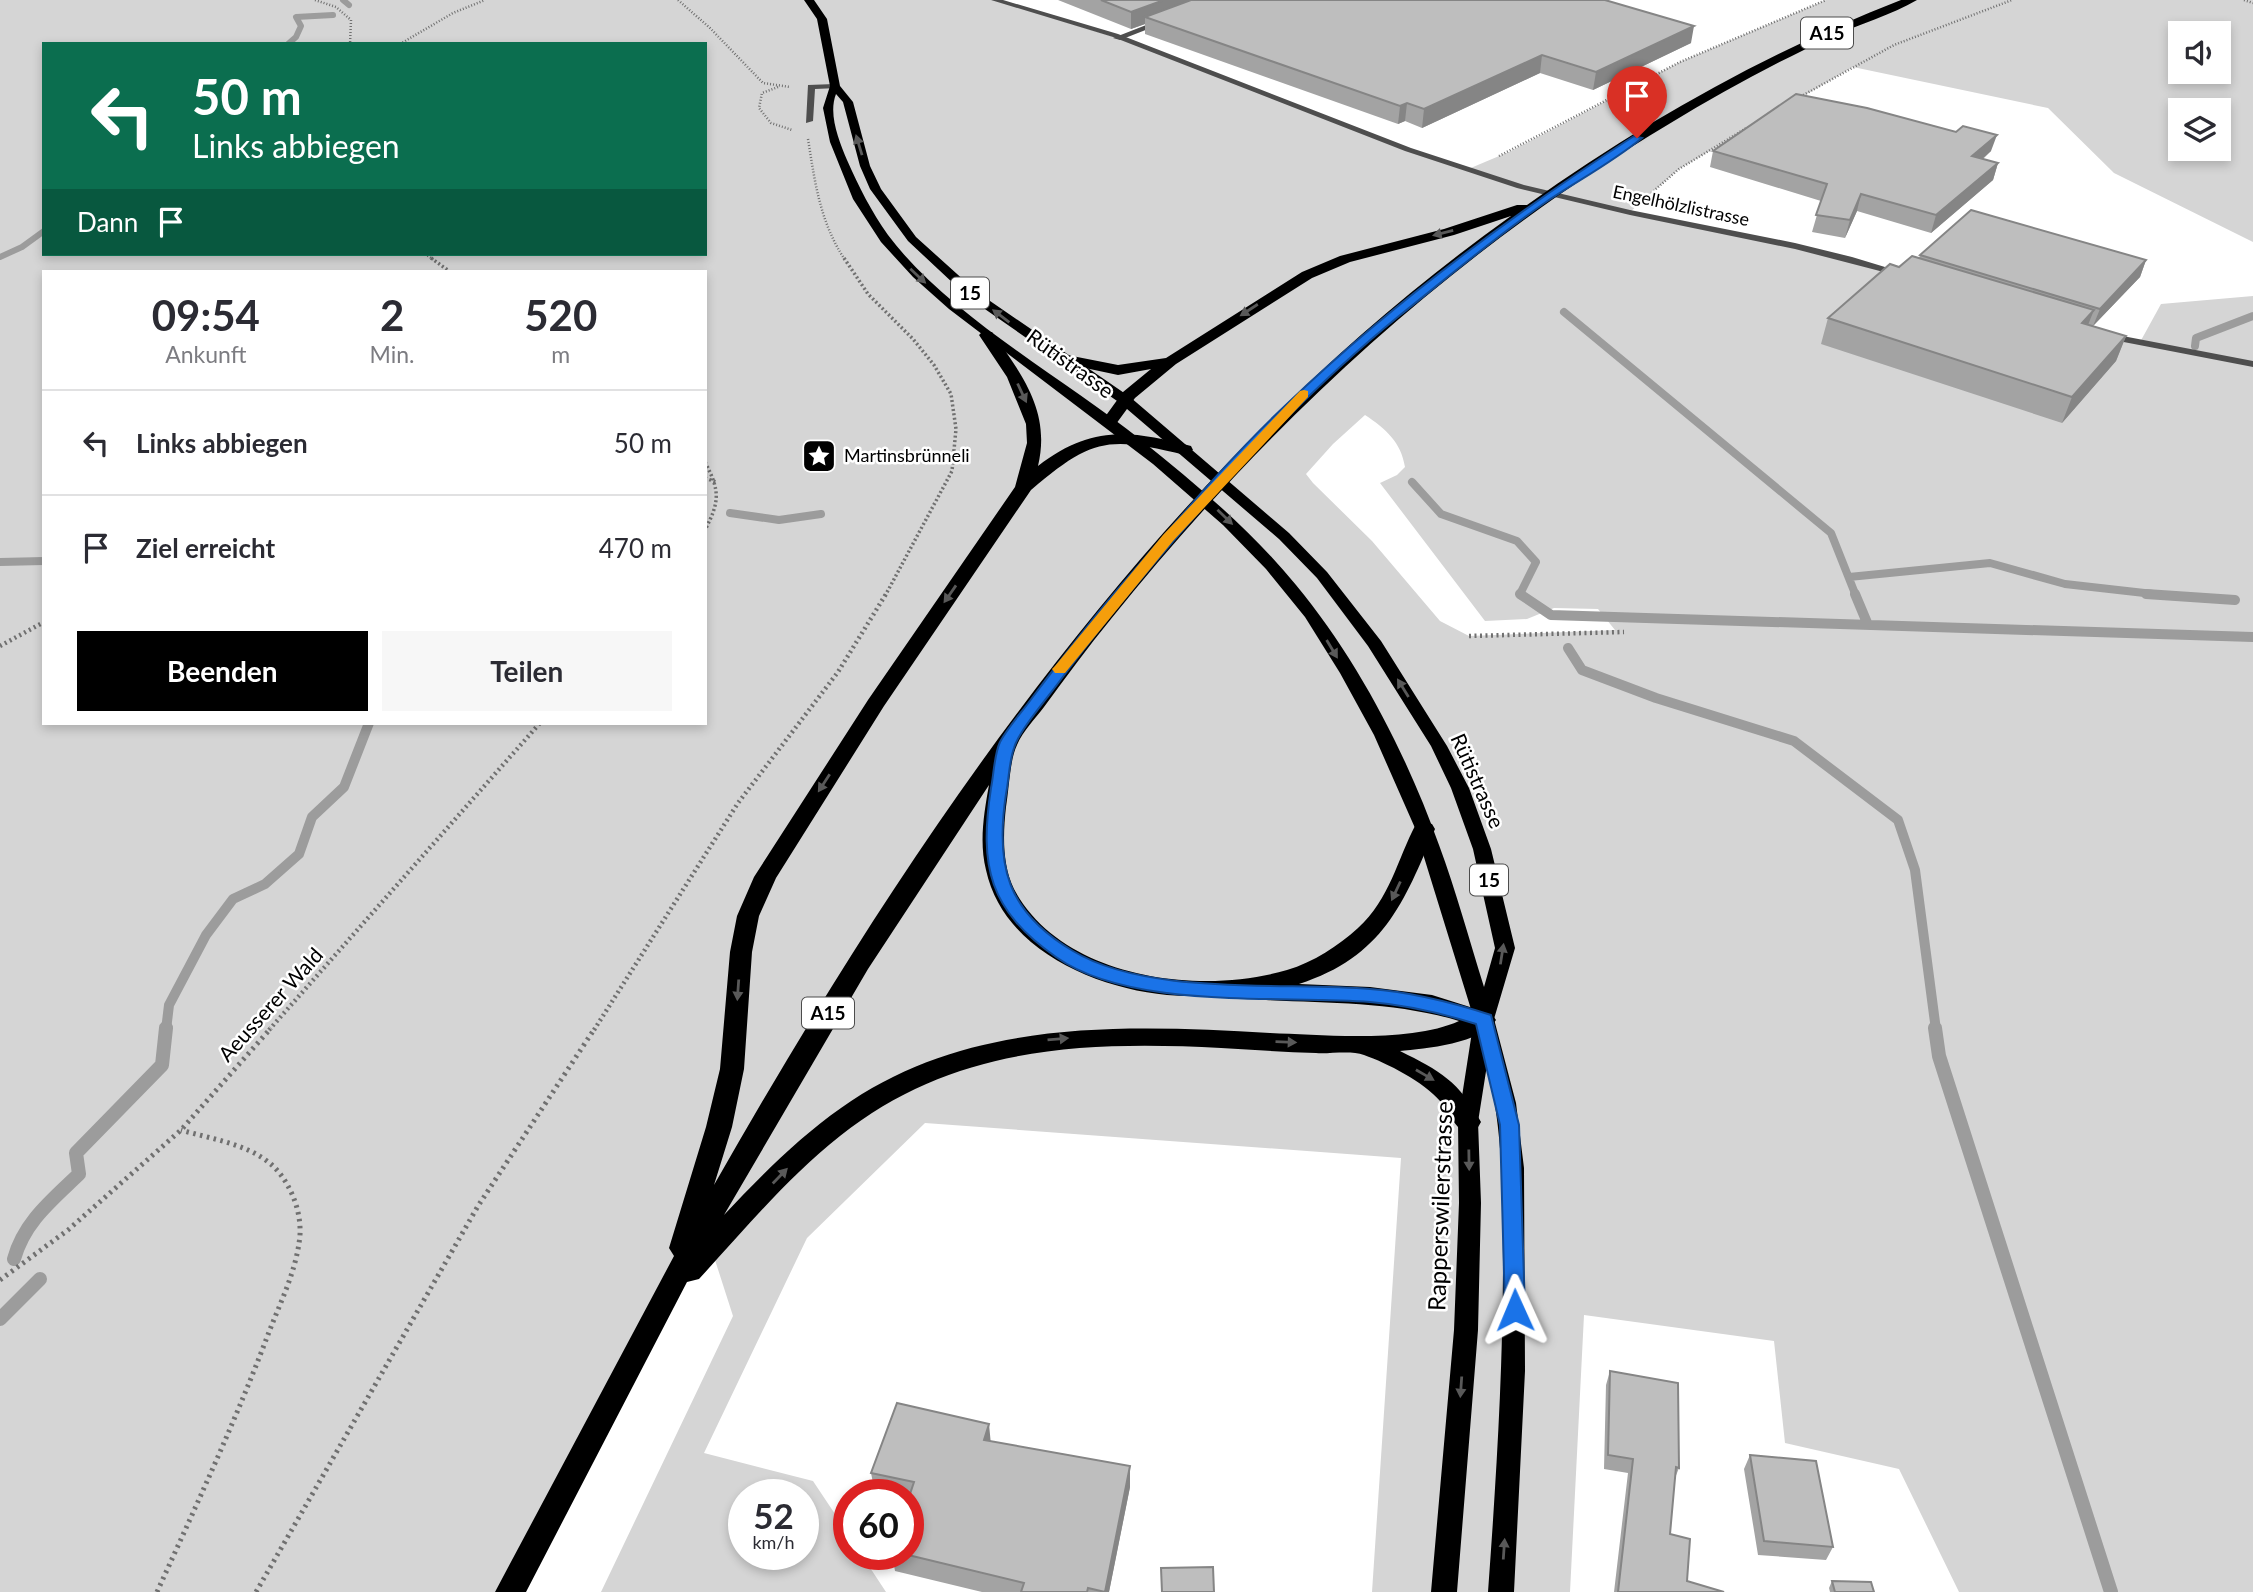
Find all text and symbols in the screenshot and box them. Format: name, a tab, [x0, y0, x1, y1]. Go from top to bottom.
road number: A15	[1801, 18, 1853, 48]
map controls	[2168, 21, 2231, 161]
button: sound	[2168, 21, 2231, 84]
pin	[1607, 66, 1667, 138]
text: 50 m	[192, 67, 302, 125]
icon: left	[77, 70, 168, 161]
icon: arrive	[1618, 77, 1656, 115]
button: layers	[2168, 98, 2231, 161]
text: Links abbiegen	[192, 126, 400, 165]
one-way arrow	[853, 134, 863, 155]
street label: Engelhölzlistrasse	[1611, 180, 1752, 230]
icon: arrive	[152, 203, 190, 241]
text: Dann	[77, 206, 138, 238]
one-way arrow	[1432, 228, 1454, 239]
one-way arrow	[909, 268, 927, 284]
road number: 15	[951, 278, 989, 308]
text: 09:54	[152, 290, 260, 340]
text: 2	[380, 290, 404, 340]
text: 520	[524, 290, 597, 340]
one-way arrow	[1239, 304, 1259, 317]
one-way arrow	[993, 309, 1011, 324]
street label: Rütistrasse	[1023, 323, 1119, 403]
text: Ankunft	[165, 340, 246, 368]
text: Min.	[370, 340, 415, 368]
text: m	[551, 340, 570, 368]
one-way arrow	[1017, 383, 1028, 404]
icon: left	[77, 424, 115, 462]
text: Links abbiegen	[136, 427, 308, 459]
text: 50 m	[614, 427, 672, 459]
place icon: Martinsbrünneli	[800, 437, 838, 475]
place label: Martinsbrünneli	[844, 444, 970, 466]
one-way arrow	[1216, 509, 1233, 525]
icon: arrive	[77, 529, 115, 567]
text: Ziel erreicht	[136, 532, 275, 564]
text: 470 m	[599, 532, 672, 564]
one-way arrow	[943, 585, 957, 603]
button: Beenden	[77, 631, 368, 711]
button: Teilen	[382, 631, 672, 711]
one-way arrow	[1326, 639, 1338, 658]
one-way arrow	[1396, 679, 1409, 698]
street label: Rütistrasse	[1446, 729, 1510, 832]
one-way arrow	[818, 774, 831, 793]
road number: 15	[1470, 864, 1508, 895]
one-way arrow	[1391, 881, 1402, 901]
street label: Aeusserer Wald	[212, 942, 327, 1066]
one-way arrow	[1496, 943, 1507, 965]
one-way arrow	[732, 979, 743, 1001]
road number: A15	[802, 998, 854, 1028]
one-way arrow	[1048, 1033, 1070, 1044]
one-way arrow	[1275, 1037, 1297, 1048]
one-way arrow	[1415, 1068, 1434, 1081]
street label: Rapperswilerstrasse	[1421, 1101, 1458, 1311]
one-way arrow	[1463, 1149, 1475, 1171]
one-way arrow	[772, 1168, 788, 1184]
position arrow	[1478, 1273, 1552, 1347]
one-way arrow	[1455, 1377, 1466, 1399]
speed limit sign: 60	[833, 1479, 924, 1570]
text: 52	[753, 1494, 794, 1536]
text: km/h	[752, 1531, 795, 1553]
one-way arrow	[1499, 1537, 1510, 1559]

